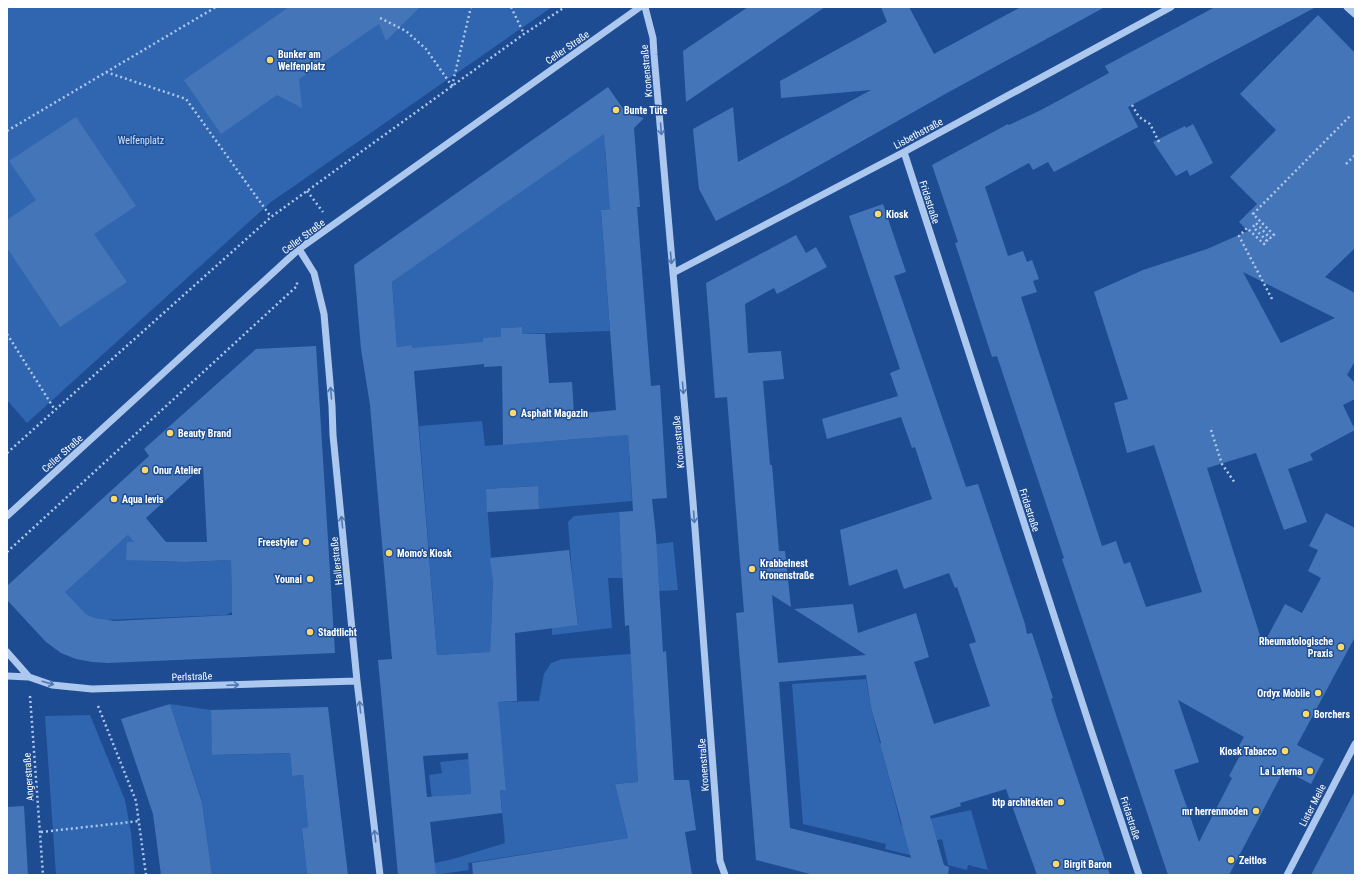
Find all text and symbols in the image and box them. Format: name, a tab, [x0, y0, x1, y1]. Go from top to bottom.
street label: Celler Straße	[543, 28, 591, 66]
street label: Kronenstraße	[639, 44, 654, 98]
place label: Bunker am Welfenplatz	[278, 49, 326, 72]
marker: Bunker am Welfenplatz	[265, 55, 275, 65]
marker: Bunte Tüte	[611, 105, 621, 115]
place label: Bunte Tüte	[624, 105, 667, 116]
street label: Lisbethstraße	[892, 116, 945, 151]
one-way arrow	[657, 122, 664, 135]
park label: Welfenplatz	[118, 135, 164, 146]
street label: Fridastraße	[917, 179, 942, 225]
marker: Kiosk	[873, 209, 883, 219]
place label: Kiosk	[886, 209, 909, 220]
street label: Celler Straße	[280, 217, 327, 256]
one-way arrow	[668, 251, 675, 264]
one-way arrow	[679, 381, 687, 394]
one-way arrow	[327, 387, 334, 400]
marker: Asphalt Magazin	[508, 408, 518, 418]
place label: Asphalt Magazin	[521, 408, 588, 419]
street label: Kronenstraße	[671, 415, 686, 469]
marker: Beauty Brand	[165, 428, 175, 438]
place label: Beauty Brand	[178, 428, 231, 439]
street label: Celler Straße	[40, 432, 85, 474]
marker: Onur Atelier	[140, 465, 150, 475]
place label: Onur Atelier	[153, 465, 202, 476]
street label: Fridastraße	[1017, 487, 1042, 533]
marker: Aqua levis	[109, 494, 119, 504]
place label: Aqua levis	[122, 494, 164, 505]
one-way arrow	[691, 510, 698, 523]
one-way arrow	[338, 516, 346, 529]
street label: Hallerstraße	[328, 536, 344, 586]
place label: Freestyler	[258, 537, 299, 548]
marker: Freestyler	[301, 537, 311, 547]
marker: Momo's Kiosk	[384, 548, 394, 558]
place label: Momo's Kiosk	[397, 548, 452, 559]
place label: Krabbelnest Kronenstraße	[760, 558, 814, 581]
marker: Krabbelnest Kronenstraße	[747, 564, 757, 574]
place label: Younai	[275, 574, 302, 585]
marker: Younai	[305, 574, 315, 584]
marker: Stadtlicht	[305, 627, 315, 637]
place label: Stadtlicht	[318, 627, 357, 638]
place label: Rheumatologische Praxis	[1259, 636, 1333, 659]
marker: Rheumatologische Praxis	[1336, 642, 1346, 652]
street label: Perlstraße	[172, 670, 213, 683]
one-way arrow	[41, 680, 54, 687]
one-way arrow	[226, 681, 239, 688]
place label: Ordyx Mobile	[1257, 688, 1310, 699]
marker: Ordyx Mobile	[1313, 688, 1323, 698]
one-way arrow	[356, 701, 364, 714]
marker: Borchers	[1301, 709, 1311, 719]
place label: Borchers	[1314, 709, 1350, 720]
street label: Kronenstraße	[696, 738, 711, 792]
place label: Kiosk Tabacco	[1219, 746, 1277, 757]
marker: Kiosk Tabacco	[1280, 746, 1290, 756]
street label: Angerstraße	[21, 752, 36, 801]
place label: La Laterna	[1260, 766, 1302, 777]
marker: La Laterna	[1305, 766, 1315, 776]
street label: Lister Meile	[1297, 782, 1328, 828]
street label: Fridastraße	[1118, 795, 1143, 841]
place label: btp architekten	[992, 797, 1053, 808]
marker: btp architekten	[1056, 797, 1066, 807]
place label: mr herrenmoden	[1182, 806, 1248, 817]
marker: mr herrenmoden	[1251, 806, 1261, 816]
one-way arrow	[371, 830, 379, 843]
marker: Zeitlos	[1226, 855, 1236, 865]
place label: Zeitlos	[1239, 855, 1267, 866]
marker: Birgit Baron	[1051, 859, 1061, 869]
place label: Birgit Baron	[1064, 859, 1112, 870]

